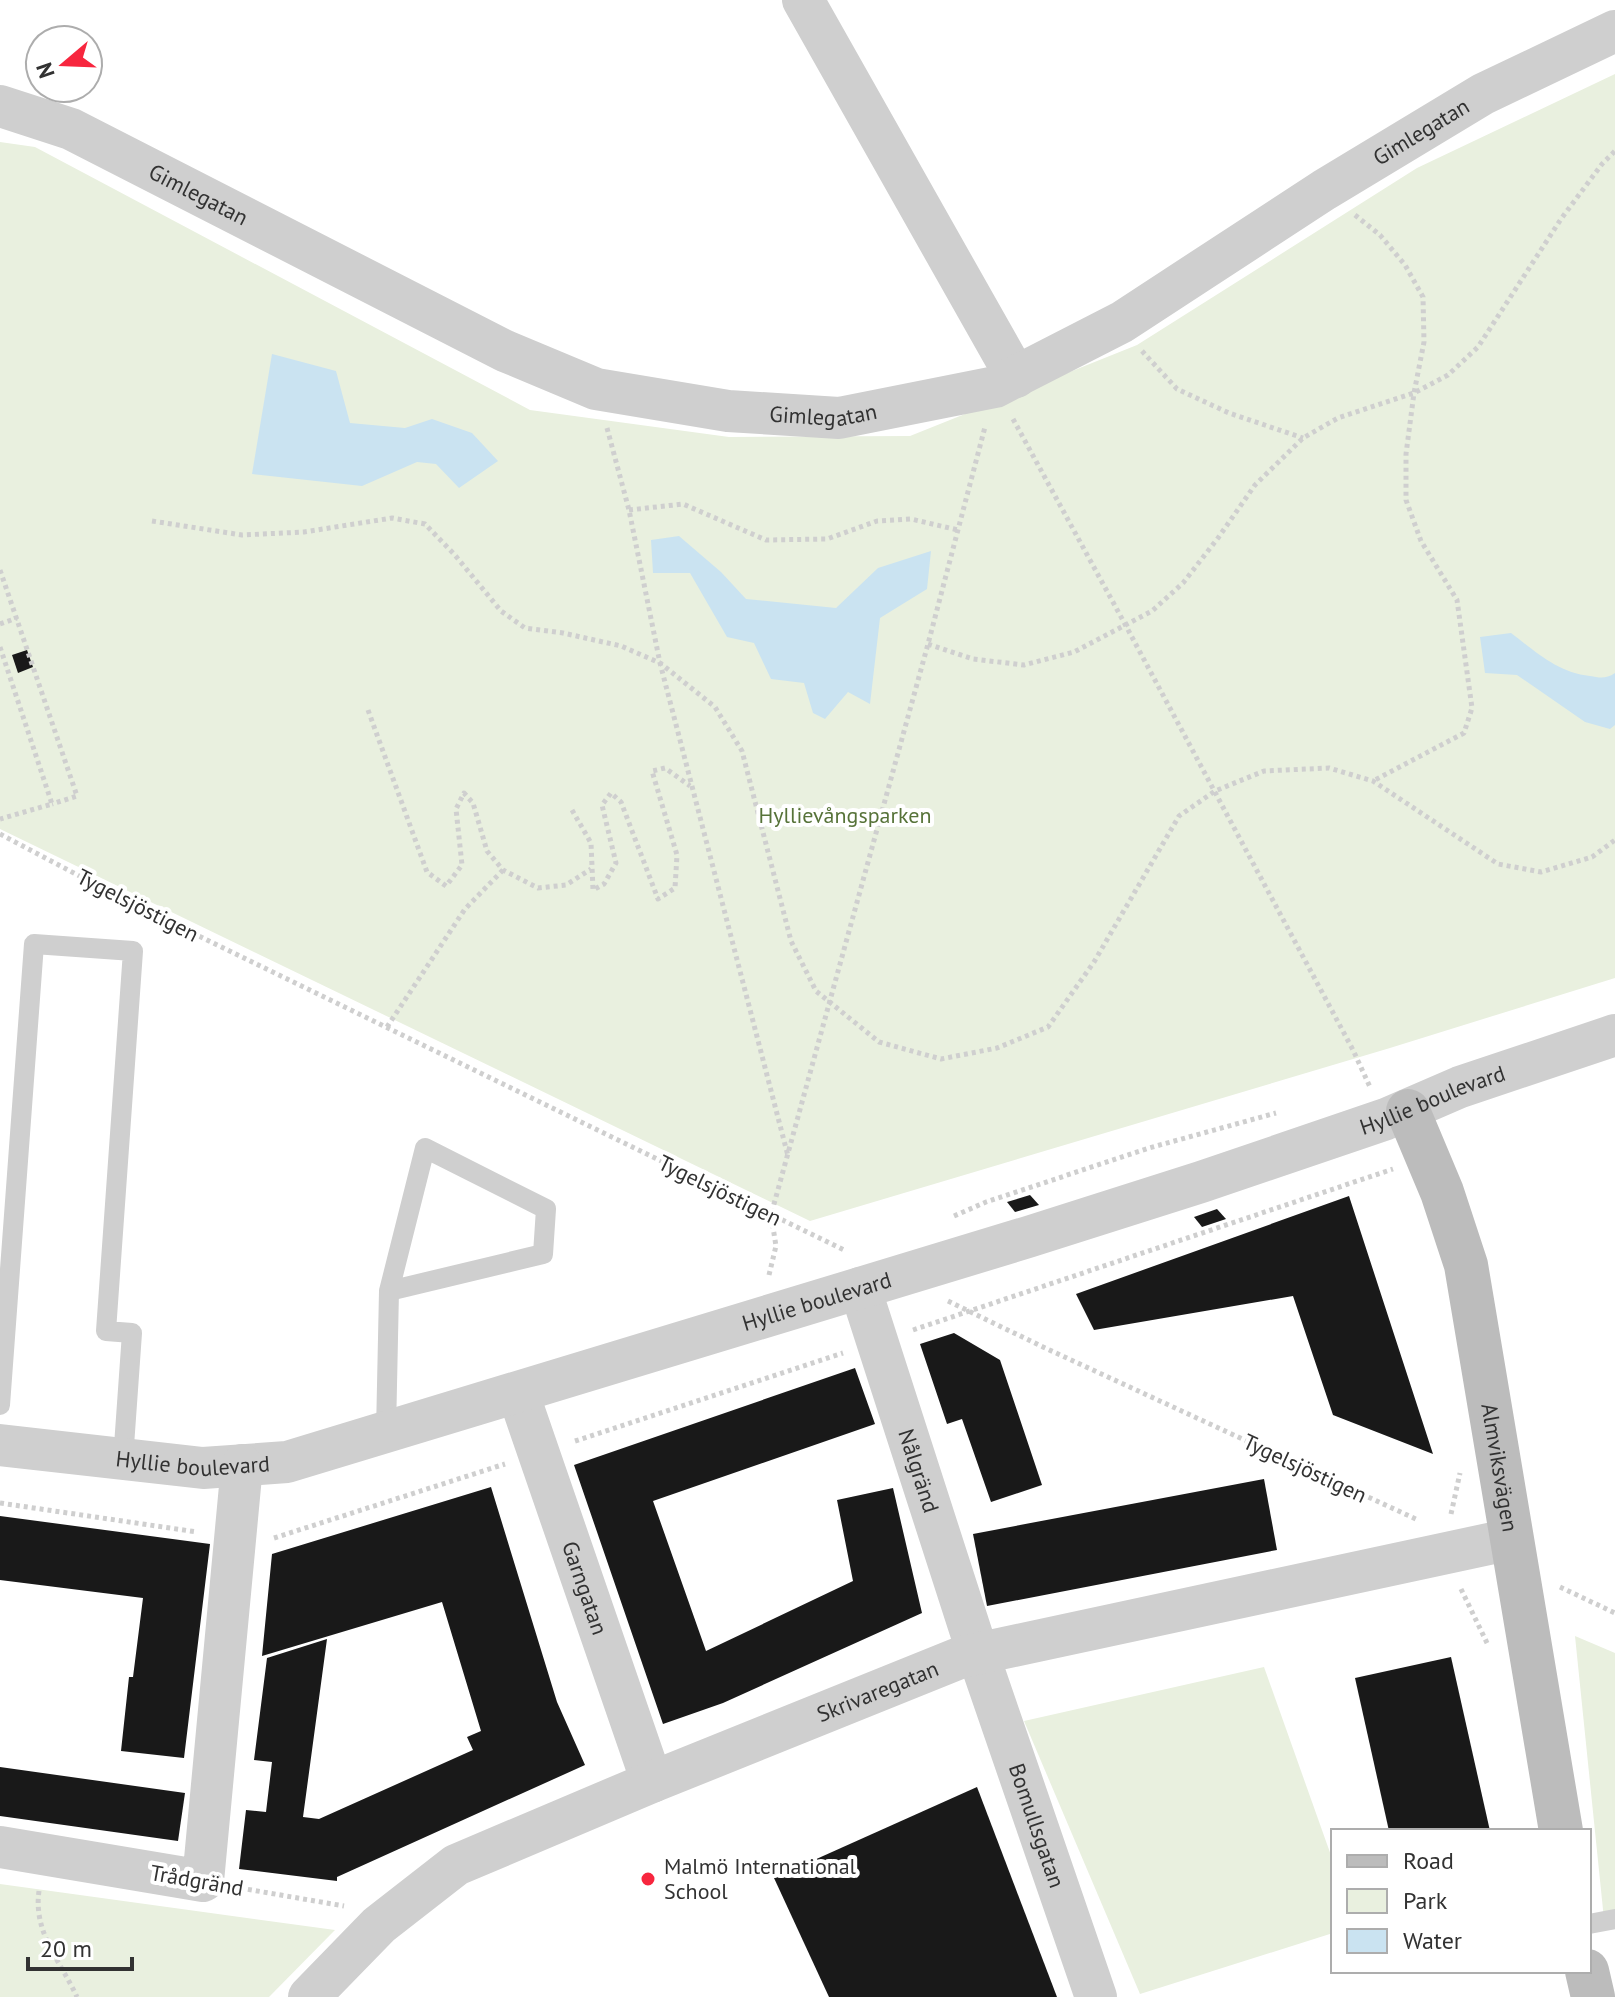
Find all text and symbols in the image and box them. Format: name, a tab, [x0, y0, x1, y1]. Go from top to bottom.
north arrow	[24, 24, 104, 104]
text: N	[29, 59, 61, 82]
street label: Gimlegatan	[1368, 92, 1474, 171]
street label: Gimlegatan	[144, 157, 253, 231]
street label: Gimlegatan	[769, 397, 879, 432]
park label: Hyllievångsparken	[759, 801, 931, 829]
street label: Tygelsjöstigen	[72, 862, 204, 948]
street label: Hyllie boulevard	[1356, 1059, 1509, 1141]
street label: Tygelsjöstigen	[654, 1148, 786, 1232]
street label: Hyllie boulevard	[739, 1265, 895, 1337]
street label: Almviksvägen	[1475, 1401, 1525, 1534]
street label: Nålgränd	[892, 1425, 945, 1516]
street label: Tygelsjöstigen	[1239, 1427, 1371, 1509]
street label: Hyllie boulevard	[114, 1444, 271, 1482]
street label: Garngatan	[556, 1537, 614, 1638]
street label: Skrivaregatan	[813, 1654, 942, 1728]
street label: Bomullsgatan	[1003, 1760, 1071, 1891]
legend	[1331, 1829, 1591, 1973]
text: Road	[1403, 1845, 1454, 1876]
place label: Malmö International School	[664, 1852, 857, 1905]
street label: Trådgränd	[148, 1858, 246, 1902]
marker: Malmö International School	[639, 1870, 657, 1888]
text: Park	[1403, 1885, 1448, 1916]
scale bar	[28, 1921, 132, 1971]
text: Water	[1403, 1925, 1462, 1956]
text: 20 m	[40, 1933, 92, 1964]

